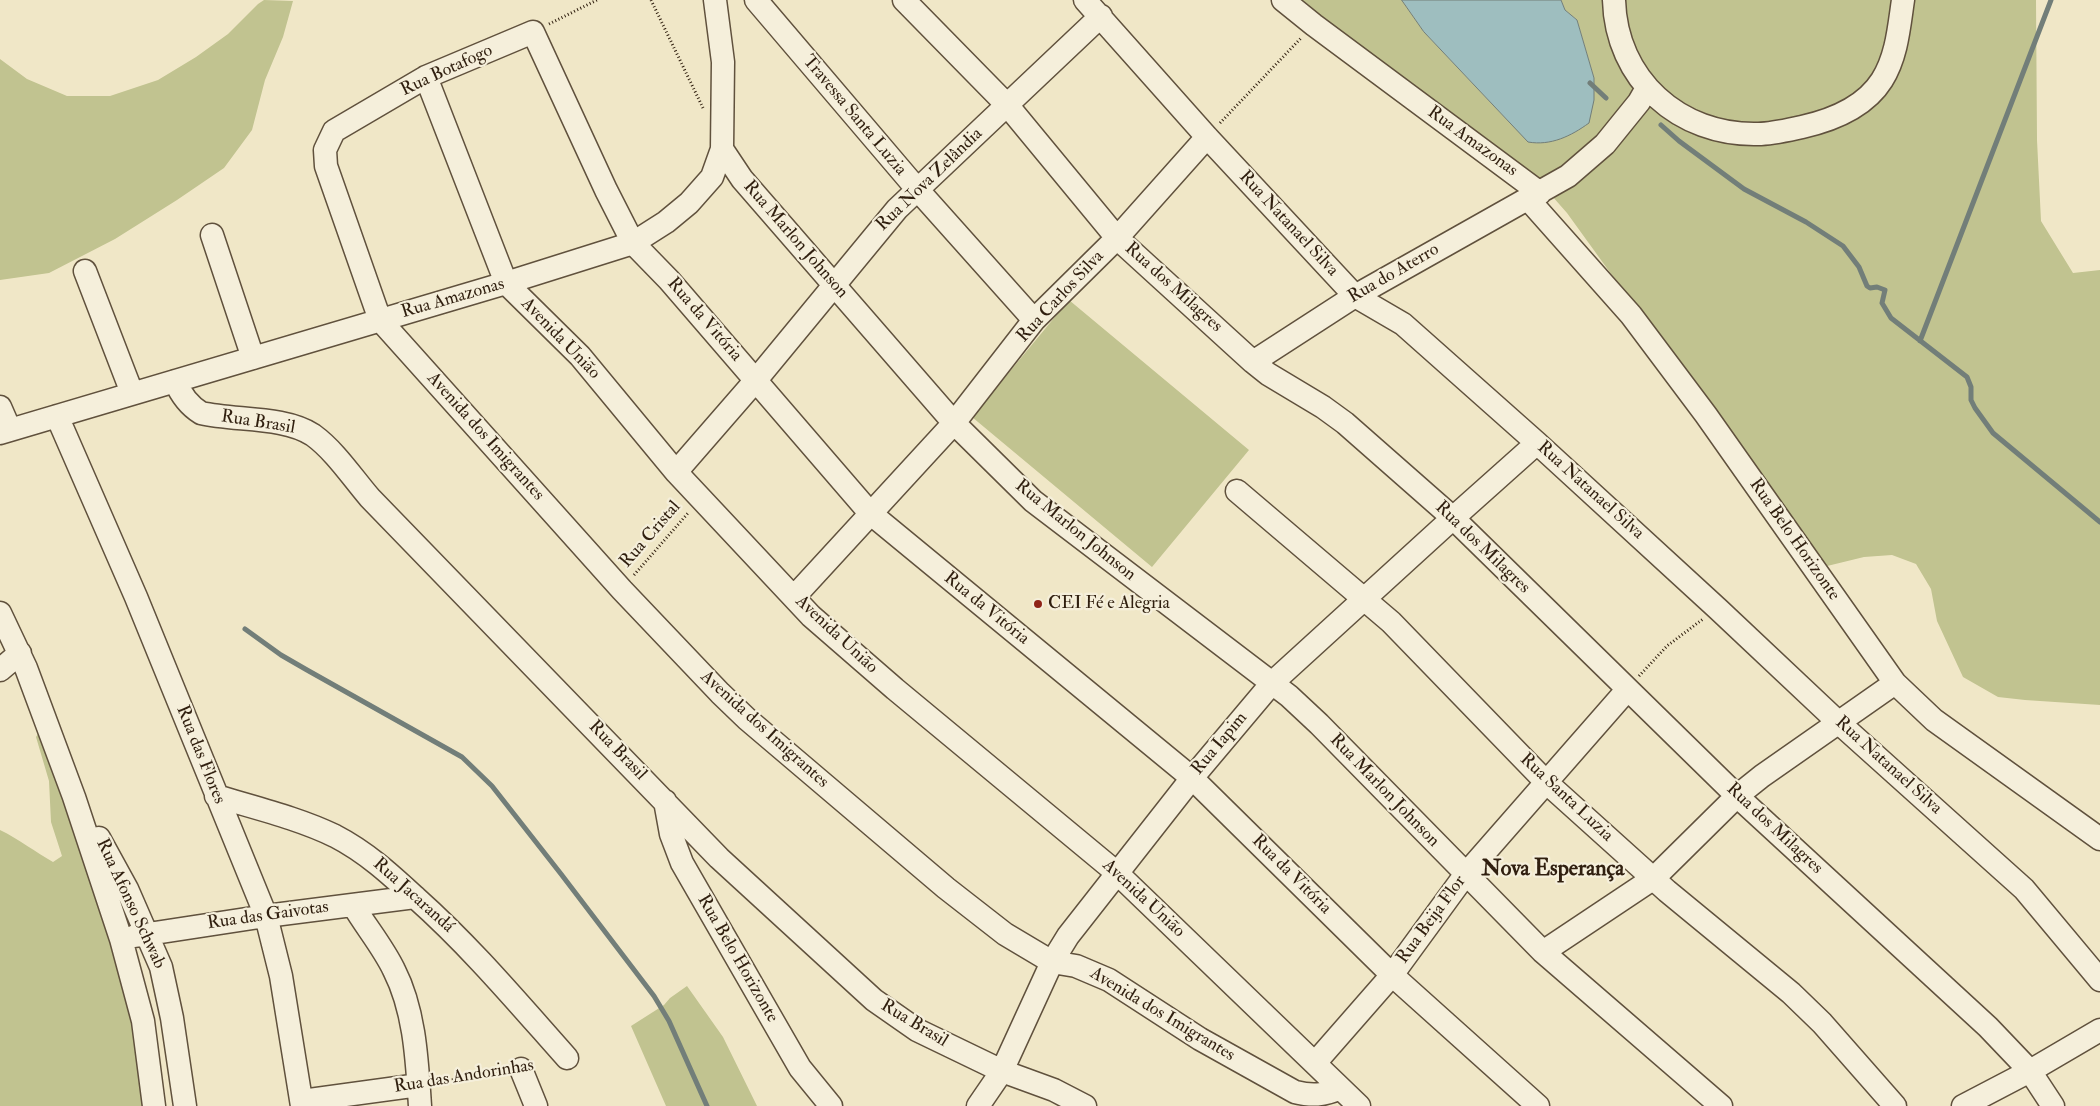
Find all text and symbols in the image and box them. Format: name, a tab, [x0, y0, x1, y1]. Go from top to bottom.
street label: Rua Botafogo	[398, 40, 496, 102]
street label: Travessa Santa Luzia	[797, 51, 911, 181]
street label: Rua Amazonas	[1423, 102, 1521, 182]
street label: Rua Nova Zelândia	[872, 124, 988, 236]
street label: Rua Natanael Silva	[1234, 167, 1342, 281]
street label: Rua Marlon Johnson	[738, 177, 852, 303]
street label: Rua dos Milagres	[1120, 238, 1226, 338]
street label: Rua do Aterro	[1345, 239, 1443, 309]
street label: Rua Carlos Silva	[1013, 247, 1109, 347]
street label: Rua Amazonas	[399, 274, 507, 324]
street label: Rua da Vitória	[662, 274, 746, 366]
street label: Avenida União	[516, 294, 604, 384]
street label: Avenida dos Imigrantes	[422, 368, 548, 506]
street label: Rua Brasil	[219, 406, 297, 440]
street label: Rua Natanael Silva	[1532, 437, 1648, 545]
street label: Rua Belo Horizonte	[1744, 475, 1844, 605]
street label: Rua Marlon Johnson	[1010, 476, 1140, 586]
street label: Rua Cristal	[616, 497, 686, 573]
street label: Rua dos Milagres	[1430, 497, 1534, 599]
street label: Rua da Vitória	[939, 568, 1033, 650]
street label: Avenida União	[790, 591, 882, 679]
place label: CEI Fé e Alegria	[1048, 593, 1170, 615]
marker: CEI Fé e Alegria	[1032, 598, 1044, 610]
street label: Avenida dos Imigrantes	[695, 667, 833, 793]
street label: Rua das Flores	[170, 703, 230, 807]
street label: Rua Iapim	[1187, 708, 1253, 780]
street label: Rua Natanael Silva	[1830, 712, 1946, 820]
street label: Rua Brasil	[583, 717, 651, 785]
street label: Rua Marlon Johnson	[1324, 730, 1444, 852]
street label: Rua Santa Luzia	[1515, 749, 1617, 847]
street label: Rua dos Milagres	[1721, 779, 1827, 879]
street label: Rua da Vitória	[1247, 831, 1335, 919]
street label: Rua Afonso Schwab	[90, 836, 170, 972]
street label: Rua Jacarandá	[368, 854, 458, 938]
street label: Avenida União	[1097, 855, 1189, 943]
district label: Nova Esperança	[1482, 857, 1624, 883]
street label: Rua Beija Flor	[1393, 872, 1471, 968]
street label: Rua Belo Horizonte	[692, 891, 782, 1027]
street label: Rua das Gaivotas	[206, 897, 330, 935]
street label: Avenida dos Imigrantes	[1086, 963, 1238, 1067]
street label: Rua Brasil	[876, 996, 952, 1052]
street label: Rua das Andorinhas	[392, 1055, 536, 1099]

